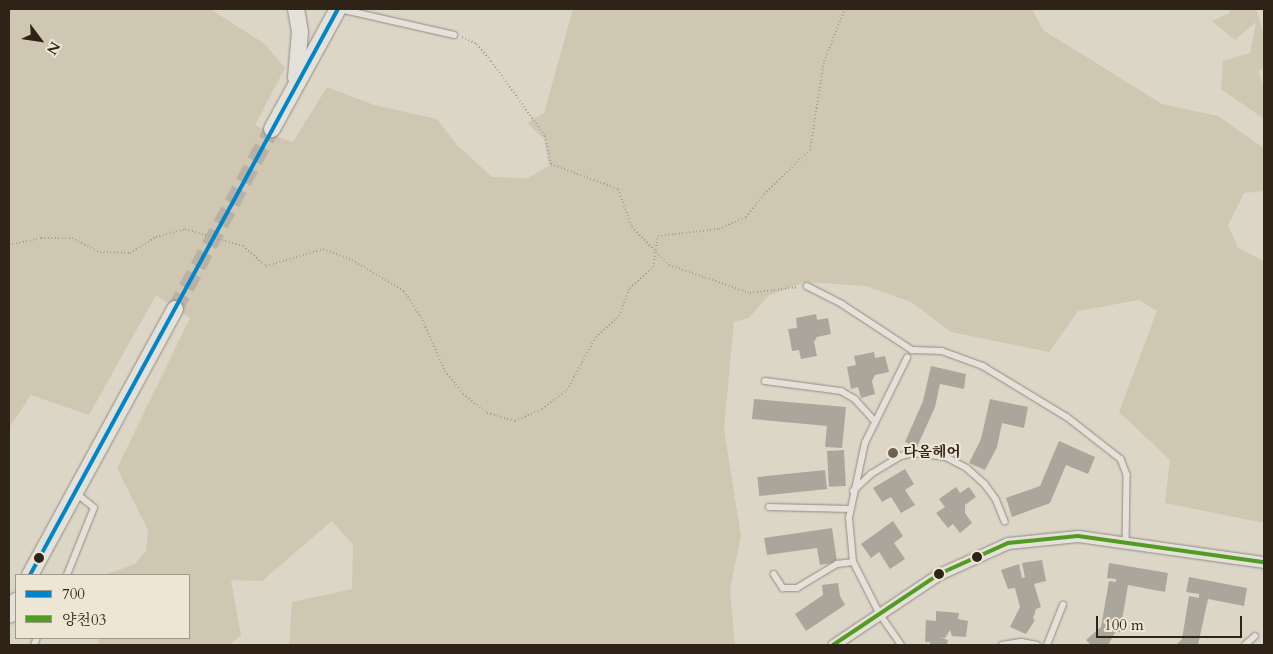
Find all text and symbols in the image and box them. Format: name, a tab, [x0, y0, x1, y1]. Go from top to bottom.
north arrow	[15, 15, 65, 65]
text: N	[42, 38, 65, 58]
place label: 다올헤어	[903, 444, 961, 462]
marker: 다올헤어	[887, 447, 899, 459]
unlabelled marker	[972, 552, 982, 562]
unlabelled marker	[34, 553, 44, 563]
unlabelled marker	[934, 569, 944, 579]
legend	[15, 574, 190, 639]
text: 700	[62, 584, 85, 604]
scale bar	[1098, 606, 1244, 638]
text: 양천03	[62, 610, 106, 630]
text: 100 m	[1104, 615, 1144, 635]

